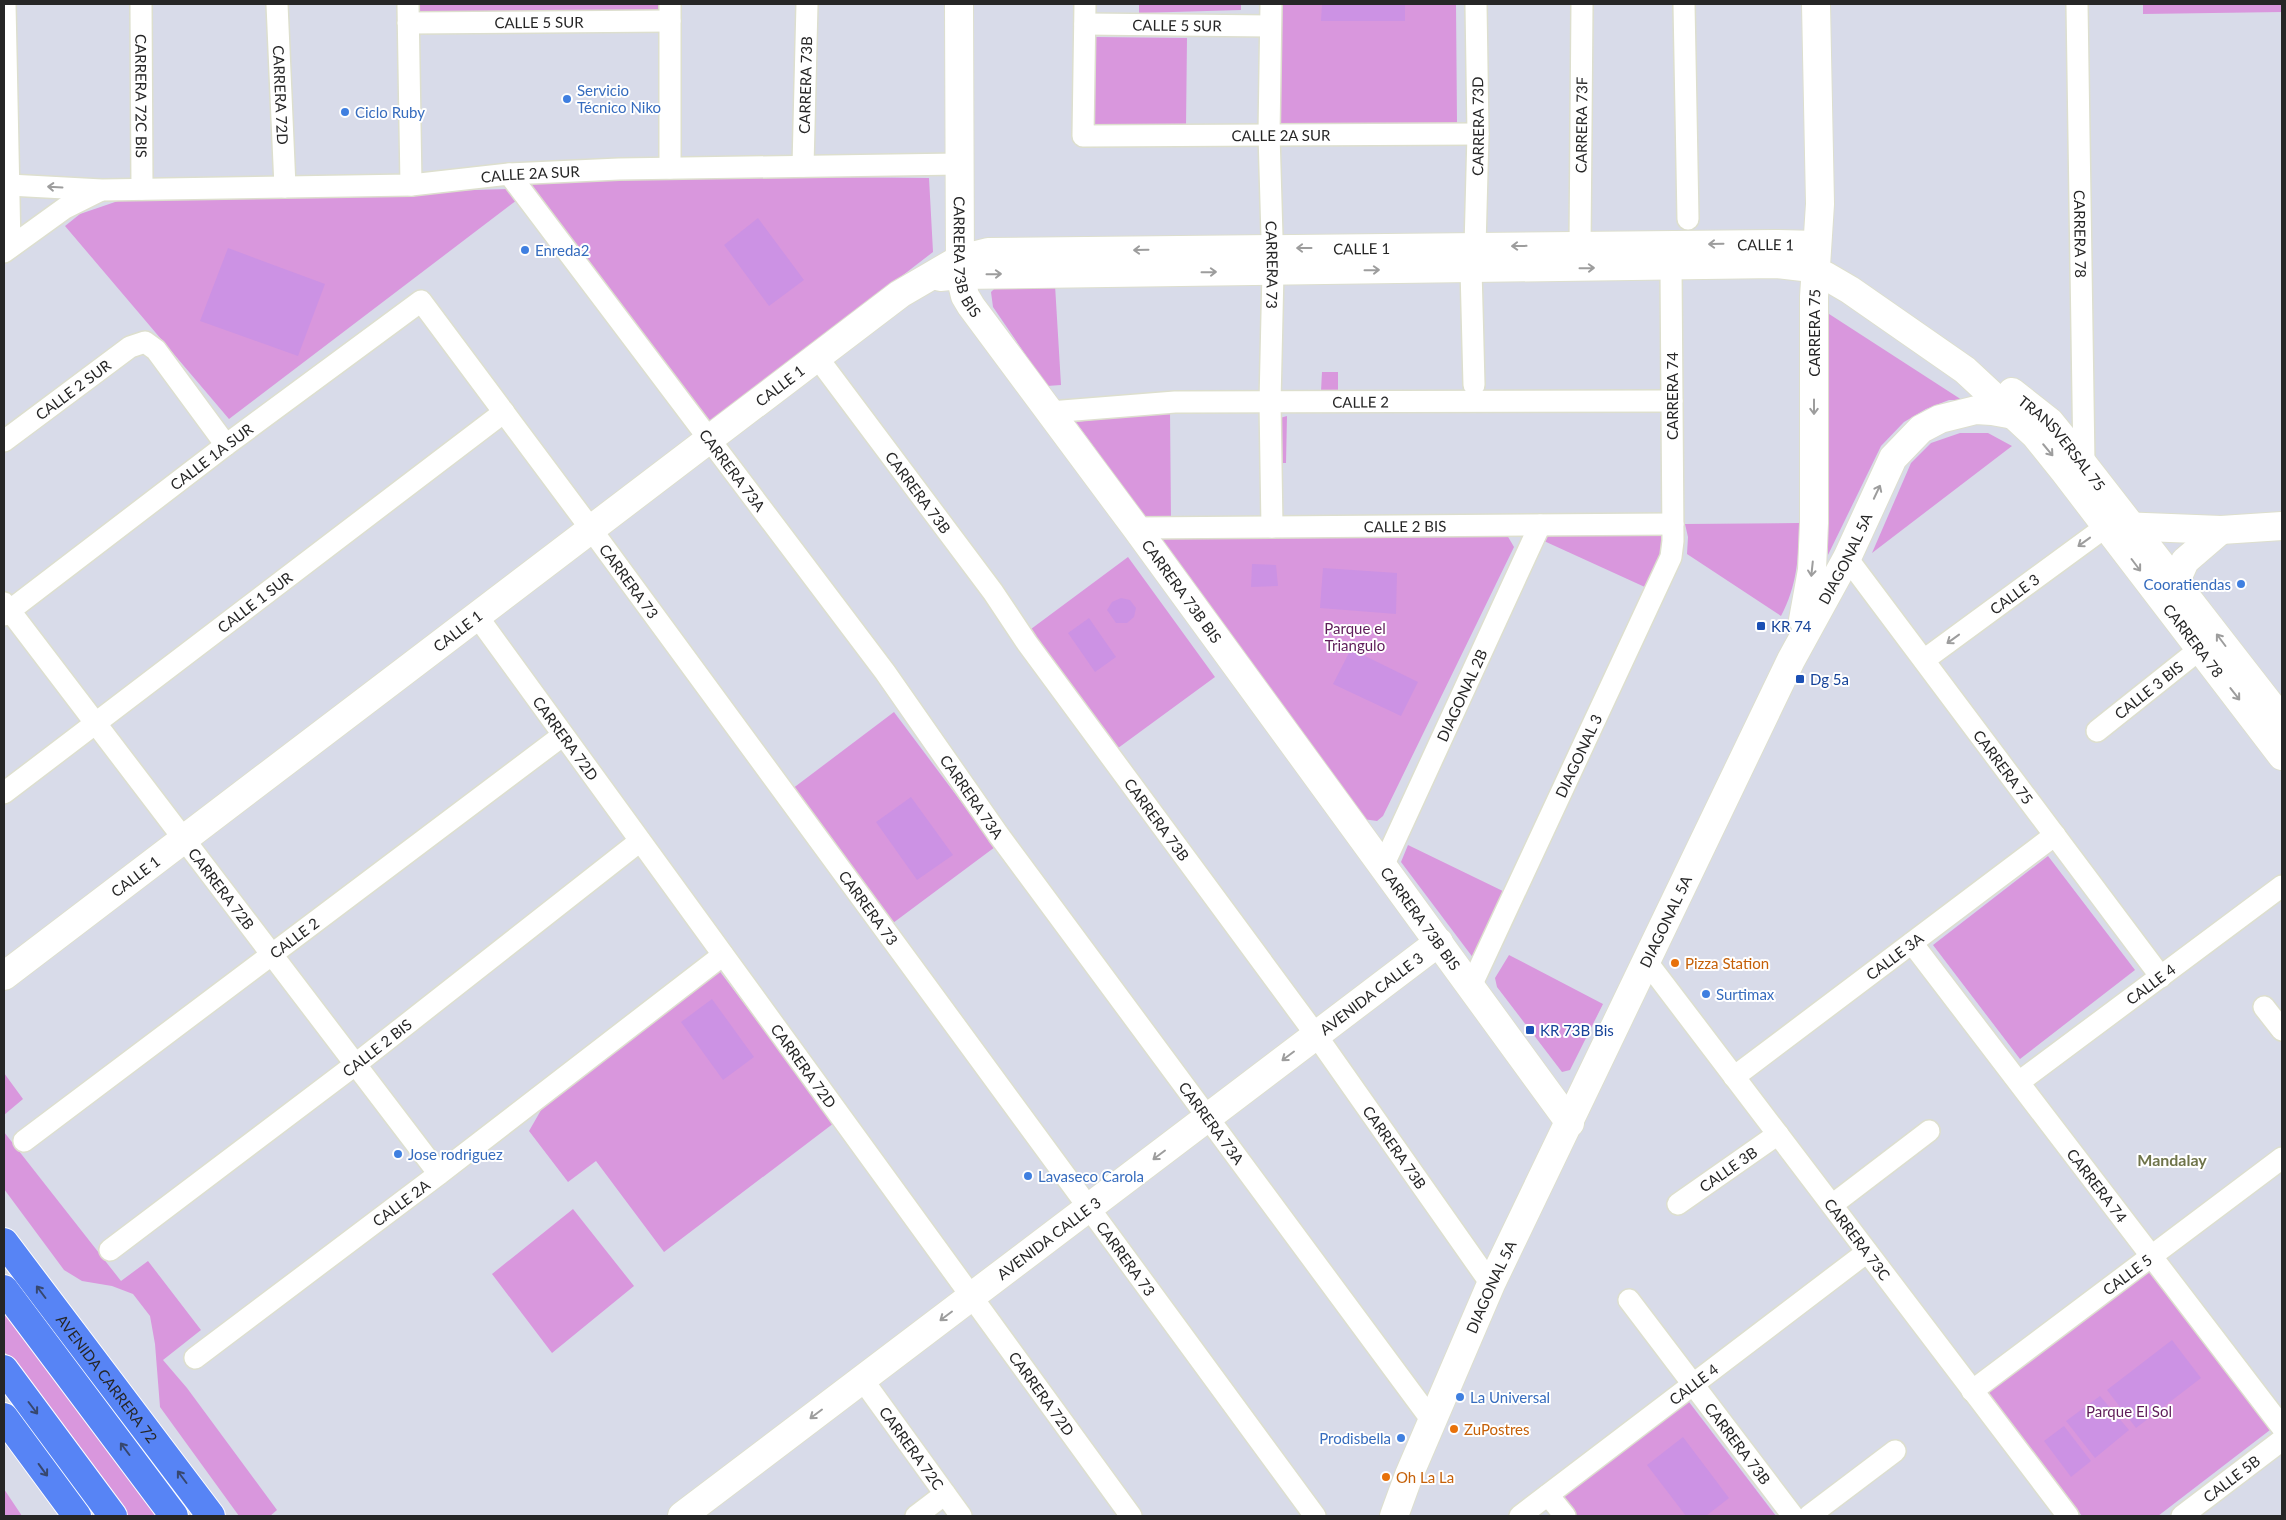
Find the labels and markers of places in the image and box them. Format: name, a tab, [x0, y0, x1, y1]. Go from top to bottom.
place label: Servicio Técnico Niko	[577, 81, 661, 116]
marker: Servicio Técnico Niko	[561, 93, 573, 105]
place label: Ciclo Ruby	[355, 103, 425, 121]
marker: Ciclo Ruby	[339, 106, 351, 118]
place label: Enreda2	[535, 241, 589, 259]
marker: Enreda2	[519, 244, 531, 256]
place label: Cooratiendas	[2144, 575, 2231, 593]
marker: Cooratiendas	[2235, 578, 2247, 590]
place label: KR 74	[1771, 617, 1812, 635]
marker: KR 74	[1755, 620, 1767, 632]
place label: Dg 5a	[1810, 670, 1849, 688]
marker: Dg 5a	[1794, 673, 1806, 685]
place label: Pizza Station	[1685, 954, 1769, 972]
marker: Pizza Station	[1669, 957, 1681, 969]
place label: Surtimax	[1716, 985, 1775, 1003]
marker: Surtimax	[1700, 988, 1712, 1000]
place label: KR 73B Bis	[1540, 1021, 1614, 1039]
marker: KR 73B Bis	[1524, 1024, 1536, 1036]
place label: Jose rodriguez	[408, 1145, 503, 1163]
marker: Jose rodriguez	[392, 1148, 404, 1160]
place label: Lavaseco Carola	[1038, 1167, 1144, 1185]
marker: Lavaseco Carola	[1022, 1170, 1034, 1182]
place label: La Universal	[1470, 1388, 1550, 1406]
marker: La Universal	[1454, 1391, 1466, 1403]
place label: ZuPostres	[1464, 1420, 1530, 1438]
marker: ZuPostres	[1448, 1423, 1460, 1435]
place label: Prodisbella	[1319, 1429, 1391, 1447]
marker: Prodisbella	[1395, 1432, 1407, 1444]
place label: Oh La La	[1396, 1468, 1454, 1486]
marker: Oh La La	[1380, 1471, 1392, 1483]

